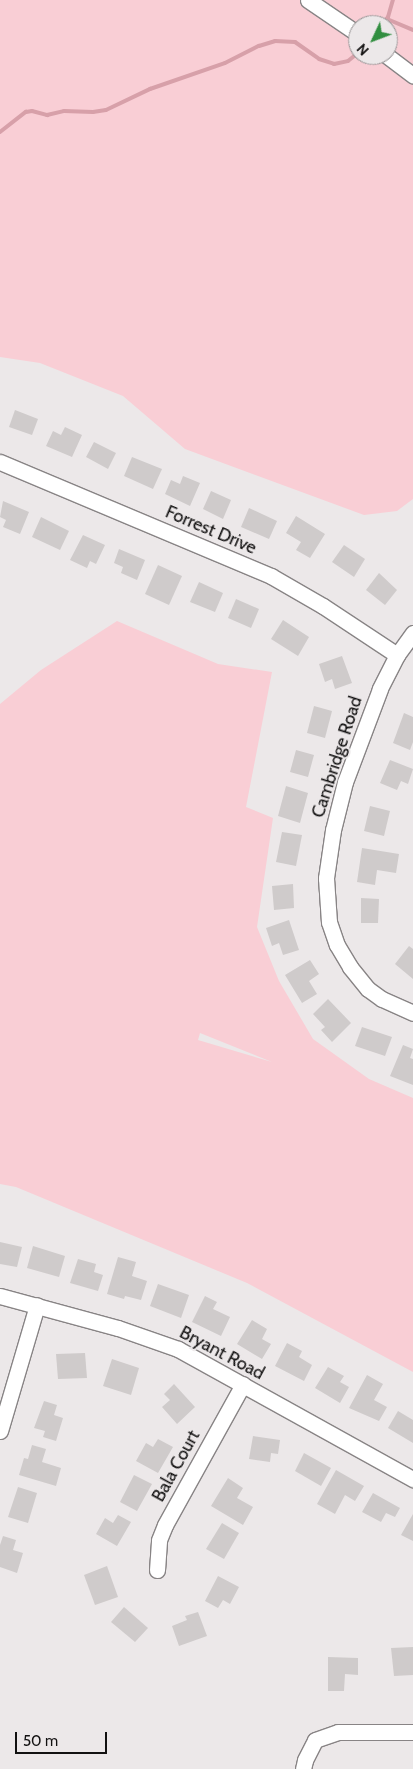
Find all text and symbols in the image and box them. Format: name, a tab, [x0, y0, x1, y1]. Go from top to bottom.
north arrow	[348, 15, 398, 65]
text: N	[353, 40, 373, 59]
street label: Forrest Drive	[162, 501, 260, 559]
street label: Cambridge Road	[307, 694, 367, 820]
street label: Bryant Road	[176, 1322, 268, 1384]
street label: Bala Court	[148, 1427, 204, 1505]
scale bar	[18, 1722, 110, 1754]
text: 50 m	[23, 1732, 58, 1750]

